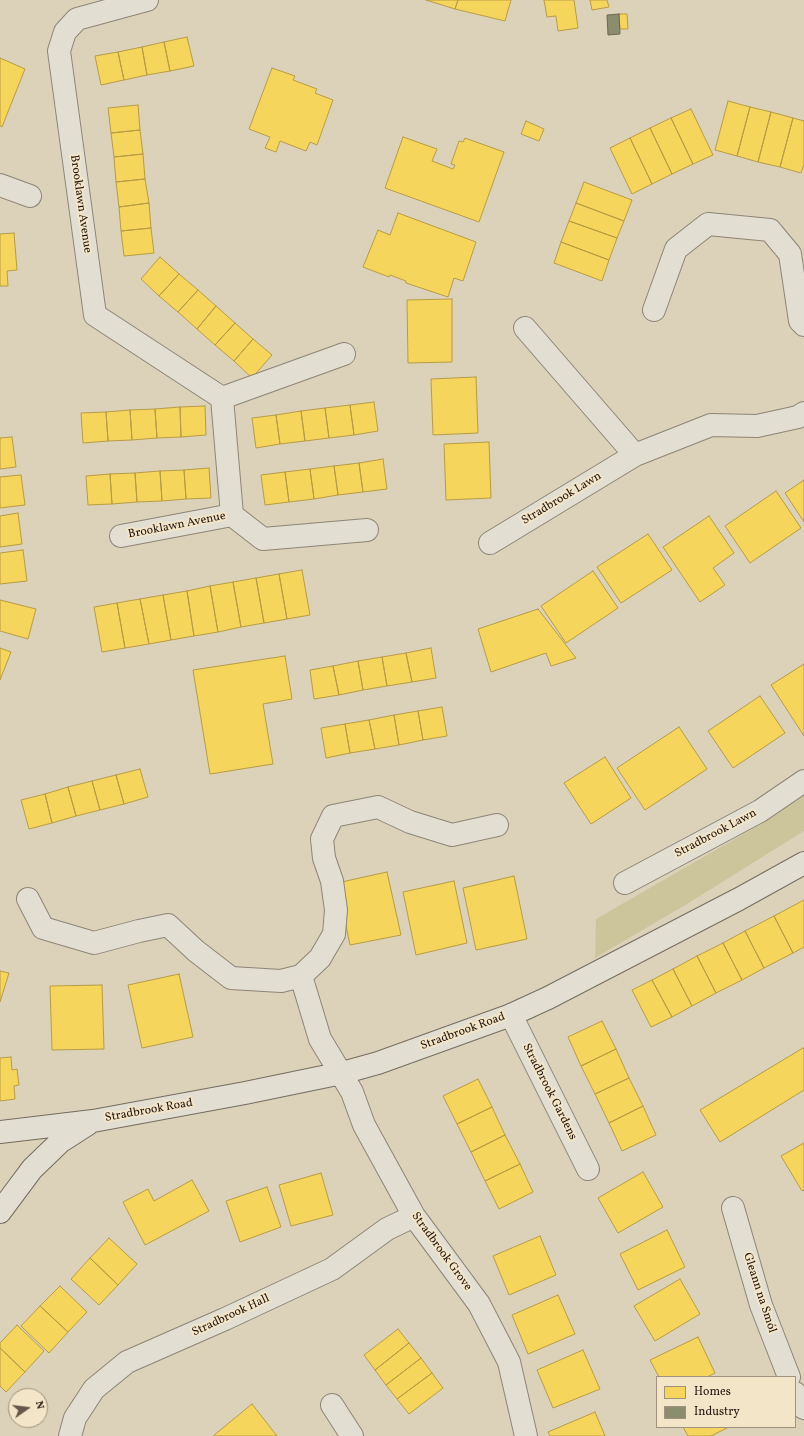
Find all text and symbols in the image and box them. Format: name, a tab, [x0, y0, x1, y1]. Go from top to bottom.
street label: Brooklawn Avenue	[66, 154, 94, 254]
street label: Stradbrook Lawn	[519, 470, 605, 528]
street label: Brooklawn Avenue	[127, 509, 227, 543]
street label: Stradbrook Lawn	[673, 806, 759, 862]
street label: Stradbrook Road	[419, 1010, 507, 1054]
street label: Stradbrook Gardens	[518, 1041, 580, 1143]
street label: Stradbrook Road	[104, 1096, 194, 1126]
street label: Stradbrook Grove	[408, 1210, 474, 1294]
street label: Gleann na Smól	[739, 1251, 779, 1335]
street label: Stradbrook Hall	[190, 1292, 272, 1340]
legend	[656, 1376, 796, 1428]
text: Homes	[694, 1384, 731, 1400]
north arrow	[8, 1388, 48, 1428]
text: N	[31, 1400, 47, 1411]
text: Industry	[694, 1404, 740, 1420]

